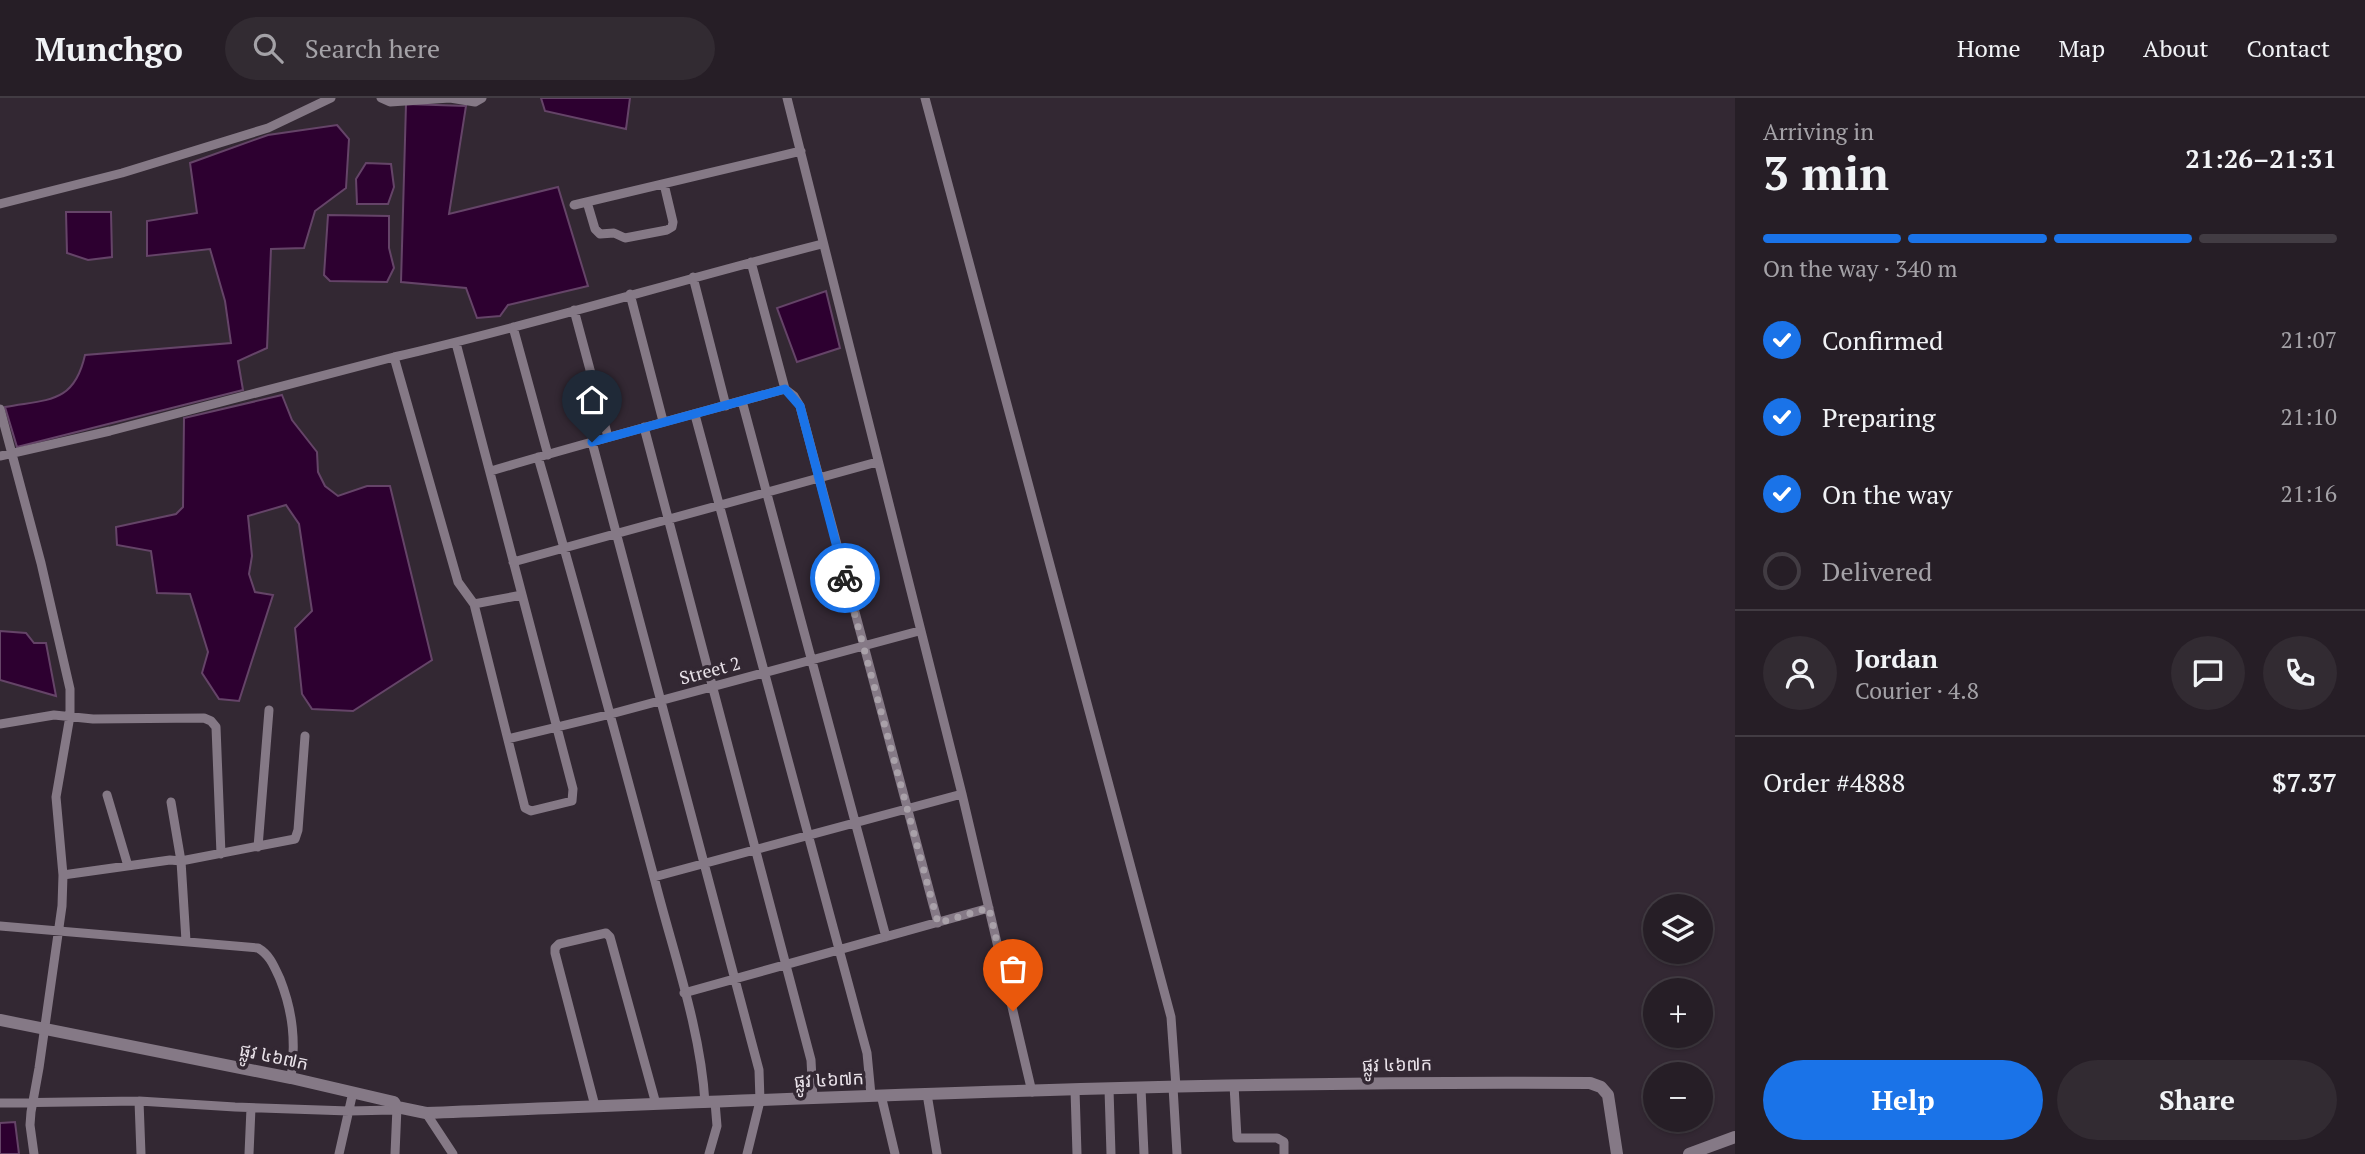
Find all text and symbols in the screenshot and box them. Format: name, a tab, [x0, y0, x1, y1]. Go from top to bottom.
search box	[225, 17, 715, 80]
text: Munchgo	[35, 27, 183, 70]
icon: search	[249, 29, 287, 67]
text: Search here	[305, 31, 440, 65]
text: Home	[1957, 32, 2021, 64]
text: Map	[2059, 32, 2105, 64]
text: About	[2143, 32, 2209, 64]
text: Contact	[2247, 32, 2330, 64]
text: Arriving in	[1763, 116, 1874, 147]
text: 21:26–21:31	[2185, 141, 2337, 175]
text: 3 min	[1763, 142, 1889, 203]
text: On the way · 340 m	[1763, 253, 1957, 284]
icon: check	[1763, 321, 1801, 359]
text: Confirmed	[1822, 323, 1943, 357]
text: 21:07	[2280, 324, 2337, 355]
pin	[562, 370, 622, 442]
icon: home	[573, 381, 611, 419]
icon: check	[1763, 398, 1801, 436]
text: Preparing	[1822, 400, 1935, 434]
text: 21:10	[2280, 401, 2337, 432]
icon: check	[1763, 475, 1801, 513]
text: On the way	[1822, 477, 1953, 511]
text: 21:16	[2280, 478, 2337, 509]
courier	[810, 543, 880, 613]
text: Delivered	[1822, 554, 1932, 588]
icon: bike	[826, 559, 864, 597]
button: person	[1763, 636, 1837, 710]
button: chat	[2171, 636, 2245, 710]
button: phone	[2263, 636, 2337, 710]
text: Jordan	[1855, 641, 1938, 675]
street label: Street 2	[677, 650, 743, 690]
text: Courier · 4.8	[1855, 675, 1979, 706]
text: Order #4888	[1763, 765, 1905, 799]
text: $7.37	[2272, 765, 2337, 799]
map controls	[1643, 894, 1713, 1132]
button: layers	[1643, 894, 1713, 964]
pin	[983, 939, 1043, 1011]
icon: bag	[994, 950, 1032, 988]
button: +	[1643, 978, 1713, 1048]
street label: ផ្លូវ ៤៦៧ក	[236, 1037, 311, 1080]
street label: ផ្លូវ ៤៦៧ក	[1362, 1051, 1432, 1082]
button: Help	[1763, 1060, 2043, 1140]
button: Share	[2057, 1060, 2337, 1140]
button: −	[1643, 1062, 1713, 1132]
street label: ផ្លូវ ៤៦៧ក	[793, 1065, 865, 1098]

